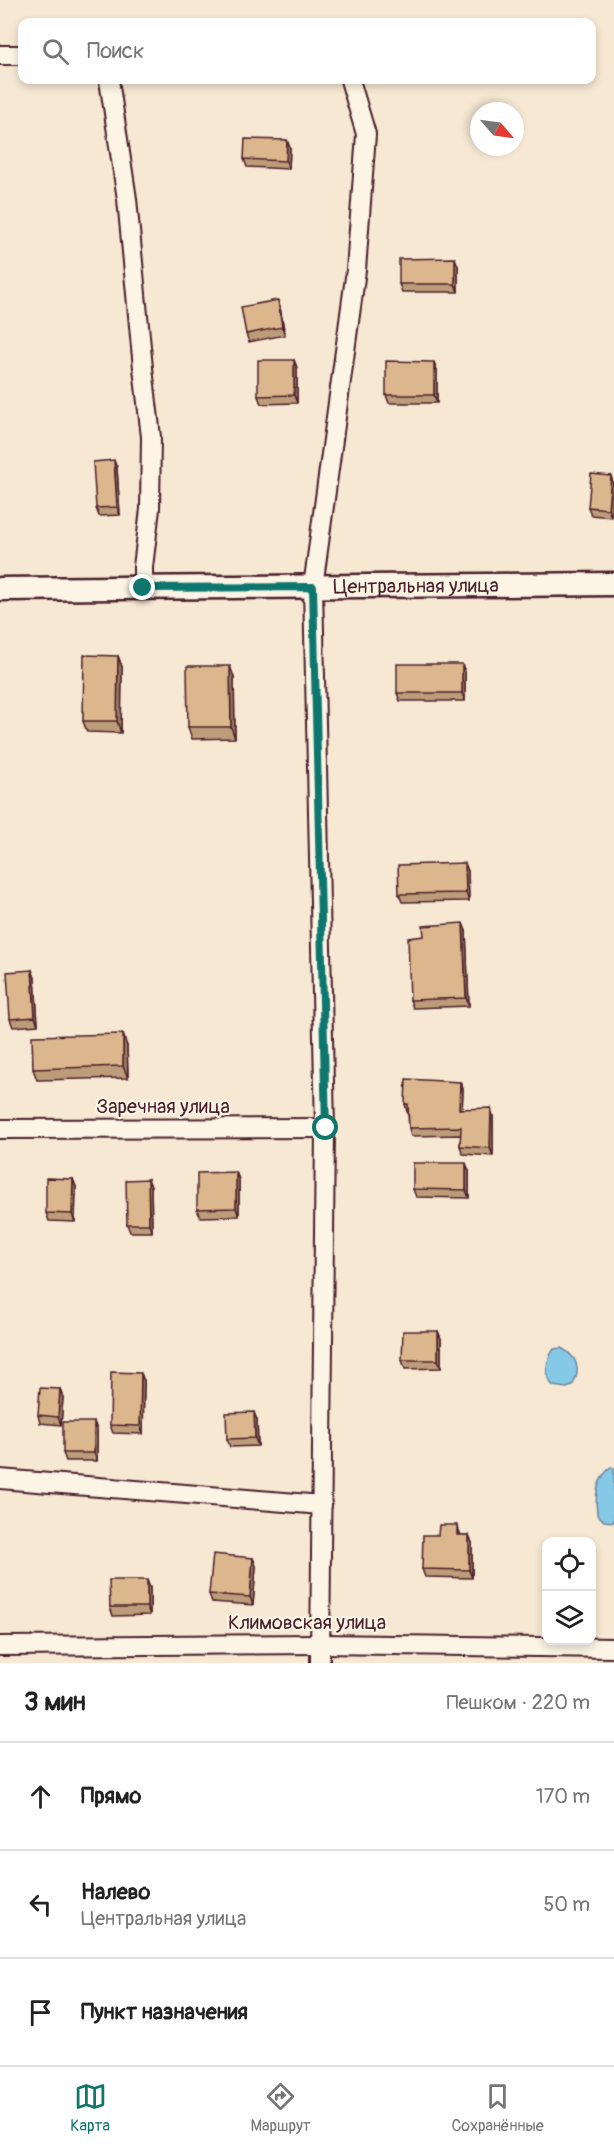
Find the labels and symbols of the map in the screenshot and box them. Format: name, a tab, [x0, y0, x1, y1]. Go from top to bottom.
north arrow	[470, 102, 524, 156]
street label: Центральная улица	[333, 572, 499, 599]
route end	[129, 574, 155, 600]
street label: Заречная улица	[96, 1094, 230, 1119]
route start	[312, 1114, 338, 1140]
street label: Климовская улица	[228, 1610, 386, 1635]

